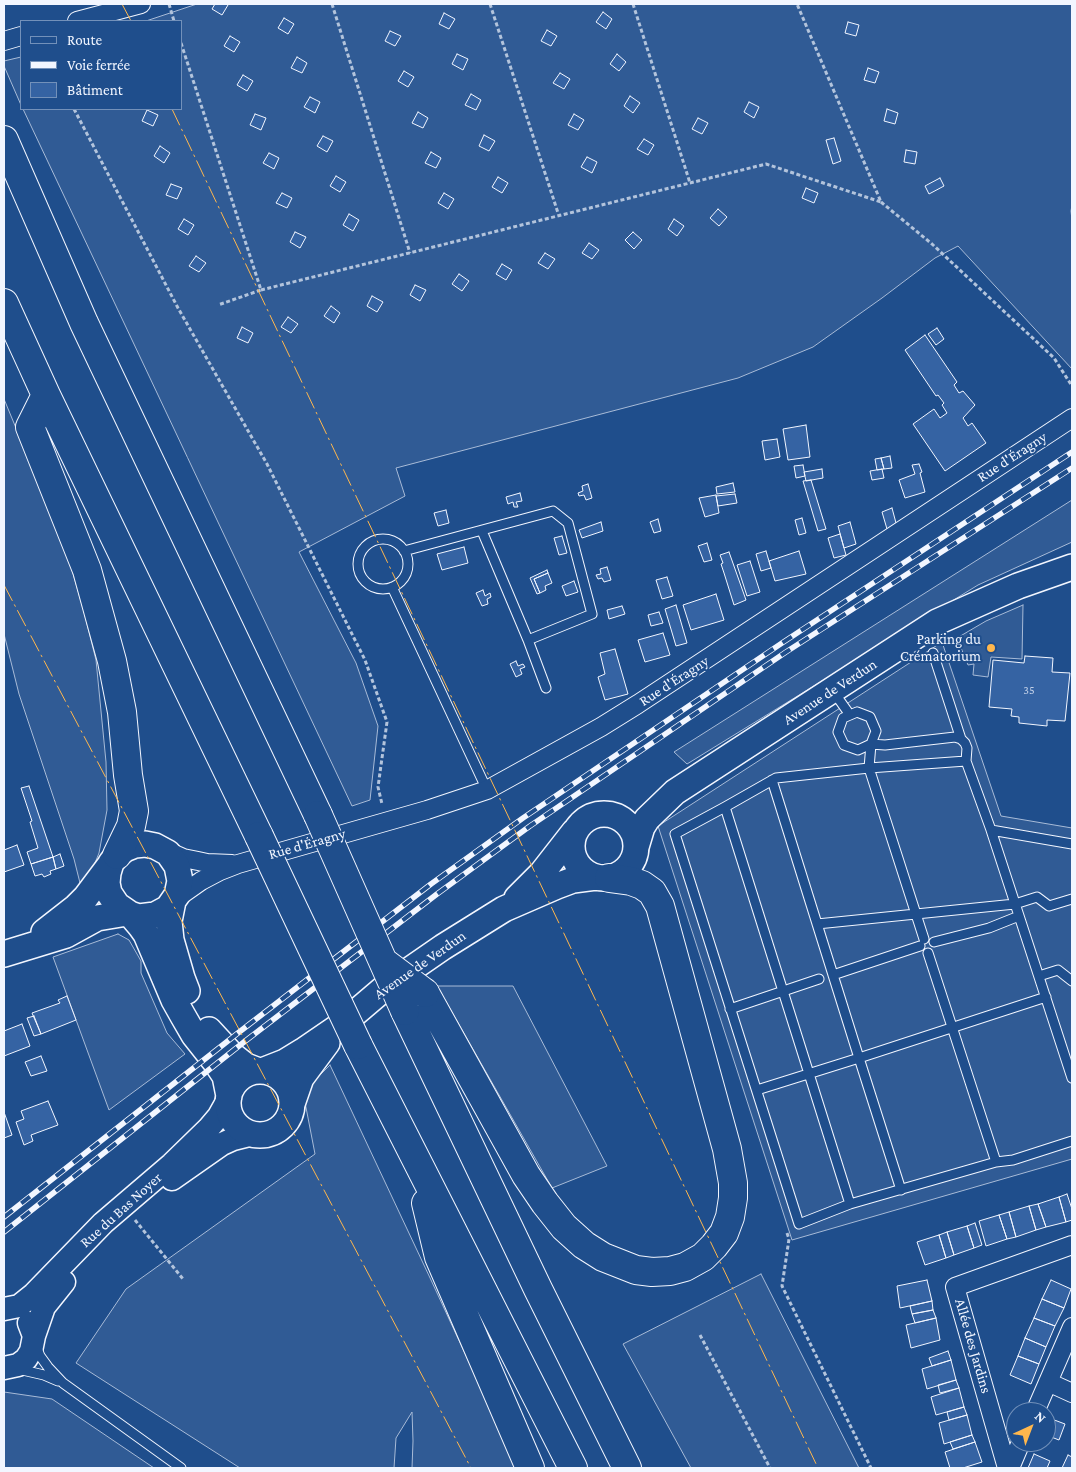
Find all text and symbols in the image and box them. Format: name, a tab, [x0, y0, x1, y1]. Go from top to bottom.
legend	[20, 20, 182, 110]
text: Route	[67, 32, 102, 48]
text: Voie ferrée	[67, 57, 130, 73]
text: Bâtiment	[67, 82, 123, 98]
street label: Rue d'Éragny	[974, 428, 1050, 486]
place label: Parking du Crématorium	[900, 630, 981, 665]
marker: Parking du Crématorium	[985, 642, 997, 654]
street label: Rue d'Éragny	[636, 652, 712, 710]
street label: Avenue de Verdun	[780, 655, 880, 729]
house number: 35	[1023, 683, 1035, 697]
street label: Rue d'Éragny	[266, 824, 348, 864]
street label: Avenue de Verdun	[371, 927, 469, 1003]
street label: Rue du Bas Noyer	[76, 1169, 166, 1251]
street label: Allée des Jardins	[951, 1297, 995, 1395]
north arrow	[1006, 1402, 1056, 1452]
text: N	[1032, 1408, 1049, 1426]

